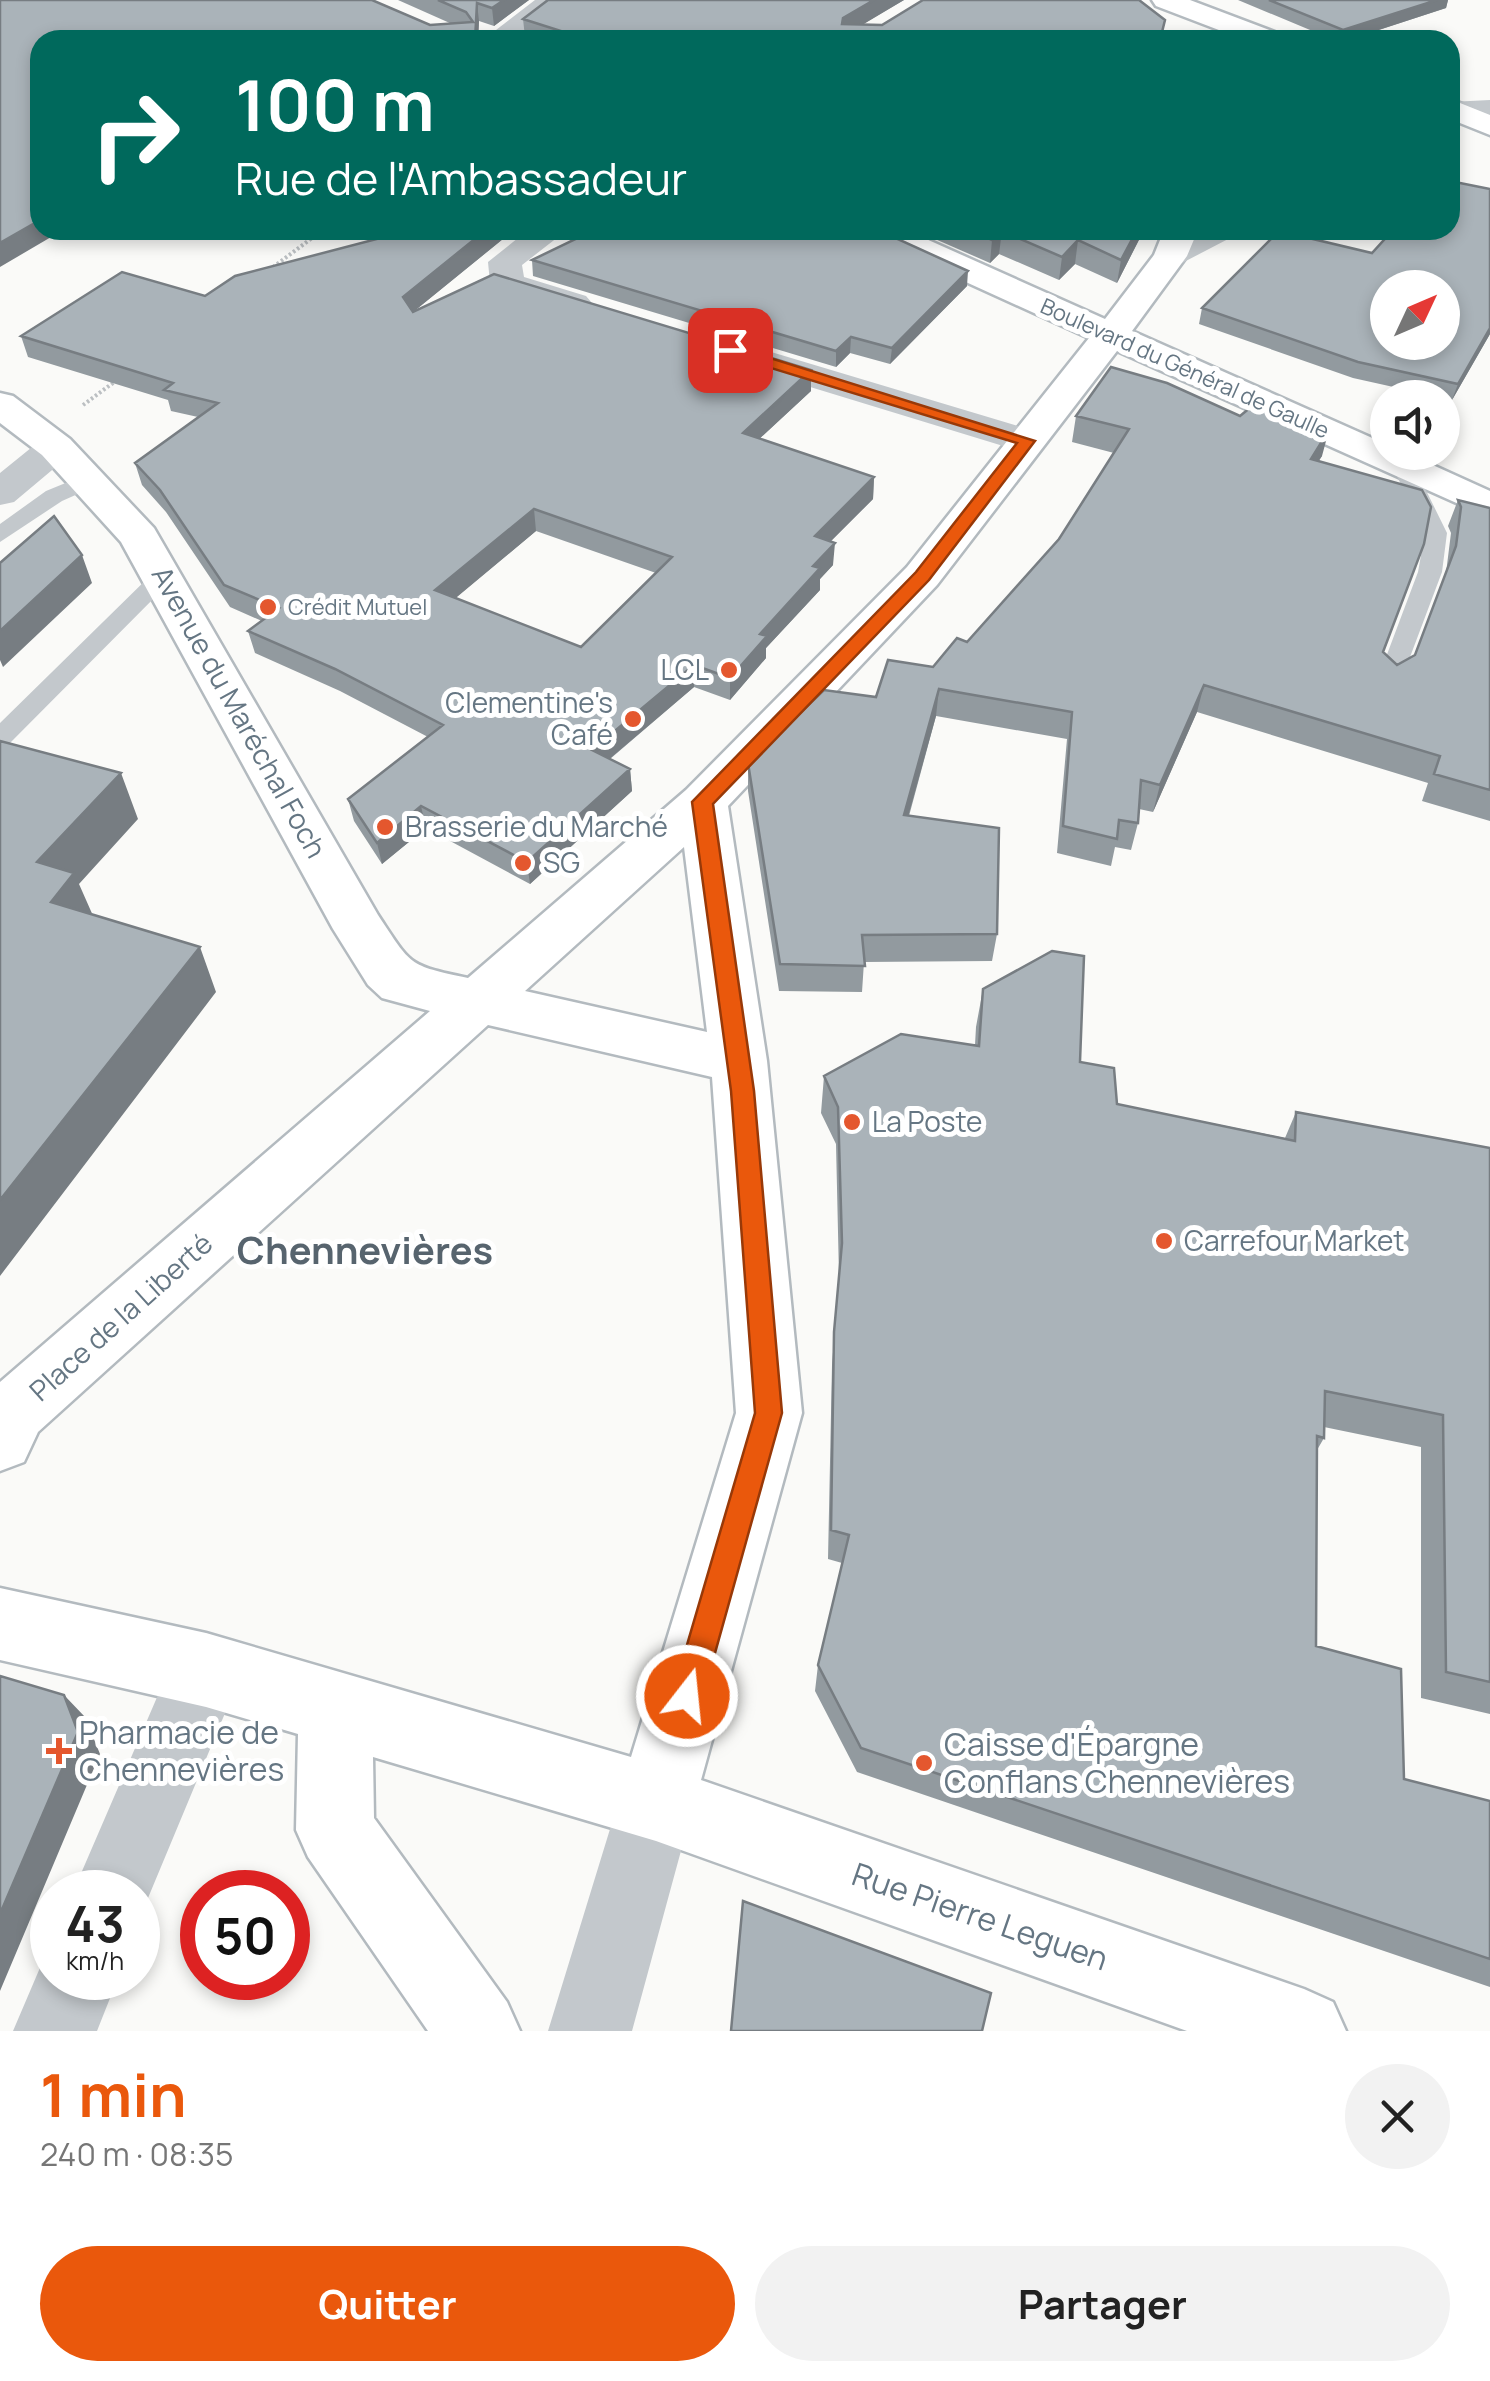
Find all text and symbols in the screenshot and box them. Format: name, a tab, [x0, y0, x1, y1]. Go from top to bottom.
text: 100 m	[235, 56, 435, 152]
icon: right	[70, 70, 200, 200]
text: Rue de l'Ambassadeur	[235, 147, 687, 209]
north arrow	[1370, 270, 1460, 360]
map controls	[1370, 270, 1460, 470]
street label: Boulevard du Général de Gaulle	[1036, 291, 1334, 445]
pin	[688, 308, 773, 393]
icon: arrive	[703, 323, 758, 378]
button: sound	[1370, 380, 1460, 470]
street label: Avenue du Maréchal Foch	[144, 559, 336, 864]
place label: Crédit Mutuel	[288, 592, 427, 622]
marker: Crédit Mutuel	[257, 596, 279, 618]
place label: LCL	[660, 650, 709, 688]
marker: LCL	[718, 659, 740, 681]
place label: Clementine's Café	[445, 683, 613, 753]
marker: Clementine's Café	[622, 708, 644, 730]
place label: Brasserie du Marché	[405, 807, 668, 845]
marker: Brasserie du Marché	[374, 816, 396, 838]
place label: SG	[543, 843, 580, 881]
marker: SG	[512, 852, 534, 874]
place label: La Poste	[872, 1102, 982, 1140]
marker: La Poste	[841, 1111, 863, 1133]
place label: Carrefour Market	[1184, 1221, 1405, 1259]
district label: Chennevières	[237, 1223, 493, 1275]
street label: Place de la Liberté	[21, 1224, 220, 1409]
marker: Carrefour Market	[1153, 1230, 1175, 1252]
position arrow	[635, 1644, 739, 1748]
place label: Pharmacie de Chennevières	[79, 1710, 284, 1791]
place label: Caisse d'Épargne Conflans Chennevières	[944, 1722, 1290, 1803]
marker: Pharmacie de Chennevières	[48, 1740, 70, 1762]
marker: Caisse d'Épargne Conflans Chennevières	[913, 1752, 935, 1774]
street label: Rue Pierre Leguen	[847, 1852, 1114, 1980]
speed limit sign: 50	[180, 1870, 310, 2000]
text: 43	[65, 1889, 125, 1957]
text: km/h	[66, 1943, 124, 1978]
text: 1 min	[40, 2053, 187, 2135]
button: close	[1345, 2064, 1450, 2169]
text: 240 m · 08:35	[40, 2132, 233, 2176]
button: Quitter	[40, 2246, 735, 2361]
button: Partager	[755, 2246, 1450, 2361]

